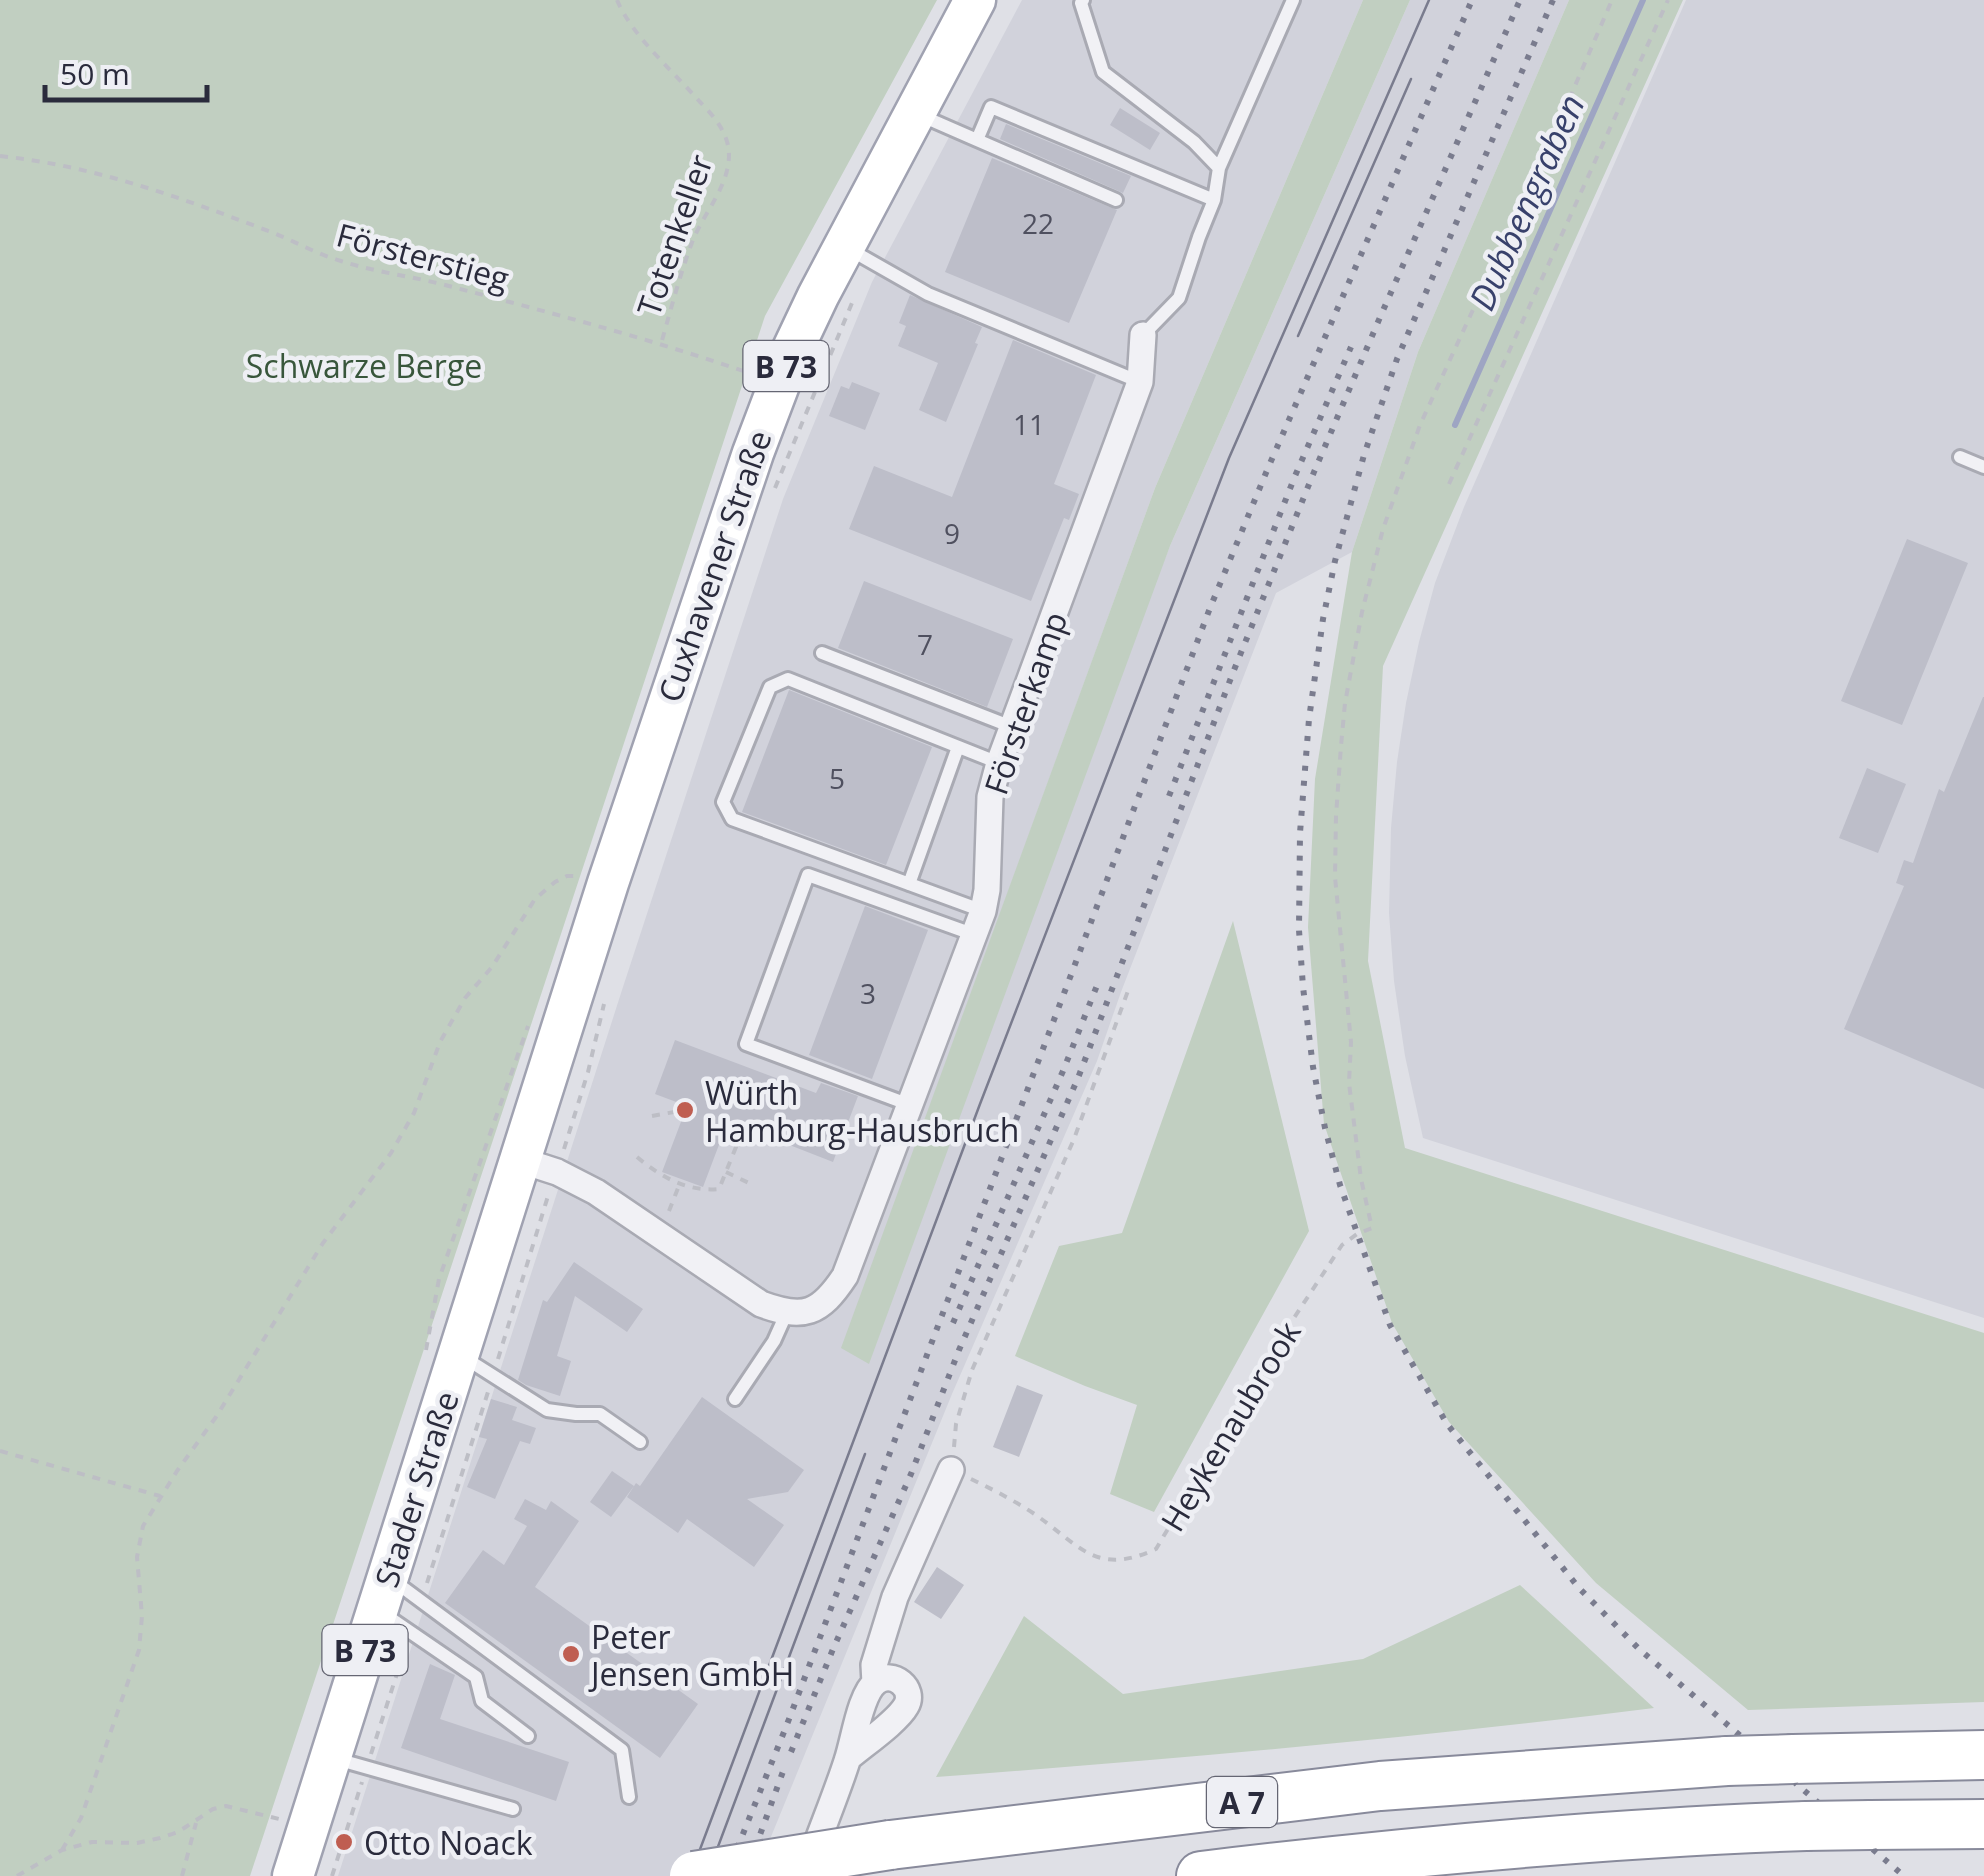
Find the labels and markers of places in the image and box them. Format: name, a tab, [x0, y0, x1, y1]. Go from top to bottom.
place label: Würth Hamburg-Hausbruch	[705, 1071, 1019, 1151]
marker: Würth Hamburg-Hausbruch	[674, 1099, 696, 1121]
place label: Peter Jensen GmbH	[588, 1615, 794, 1695]
marker: Peter Jensen GmbH	[560, 1643, 582, 1665]
place label: Otto Noack	[364, 1821, 533, 1864]
marker: Otto Noack	[333, 1831, 355, 1853]

